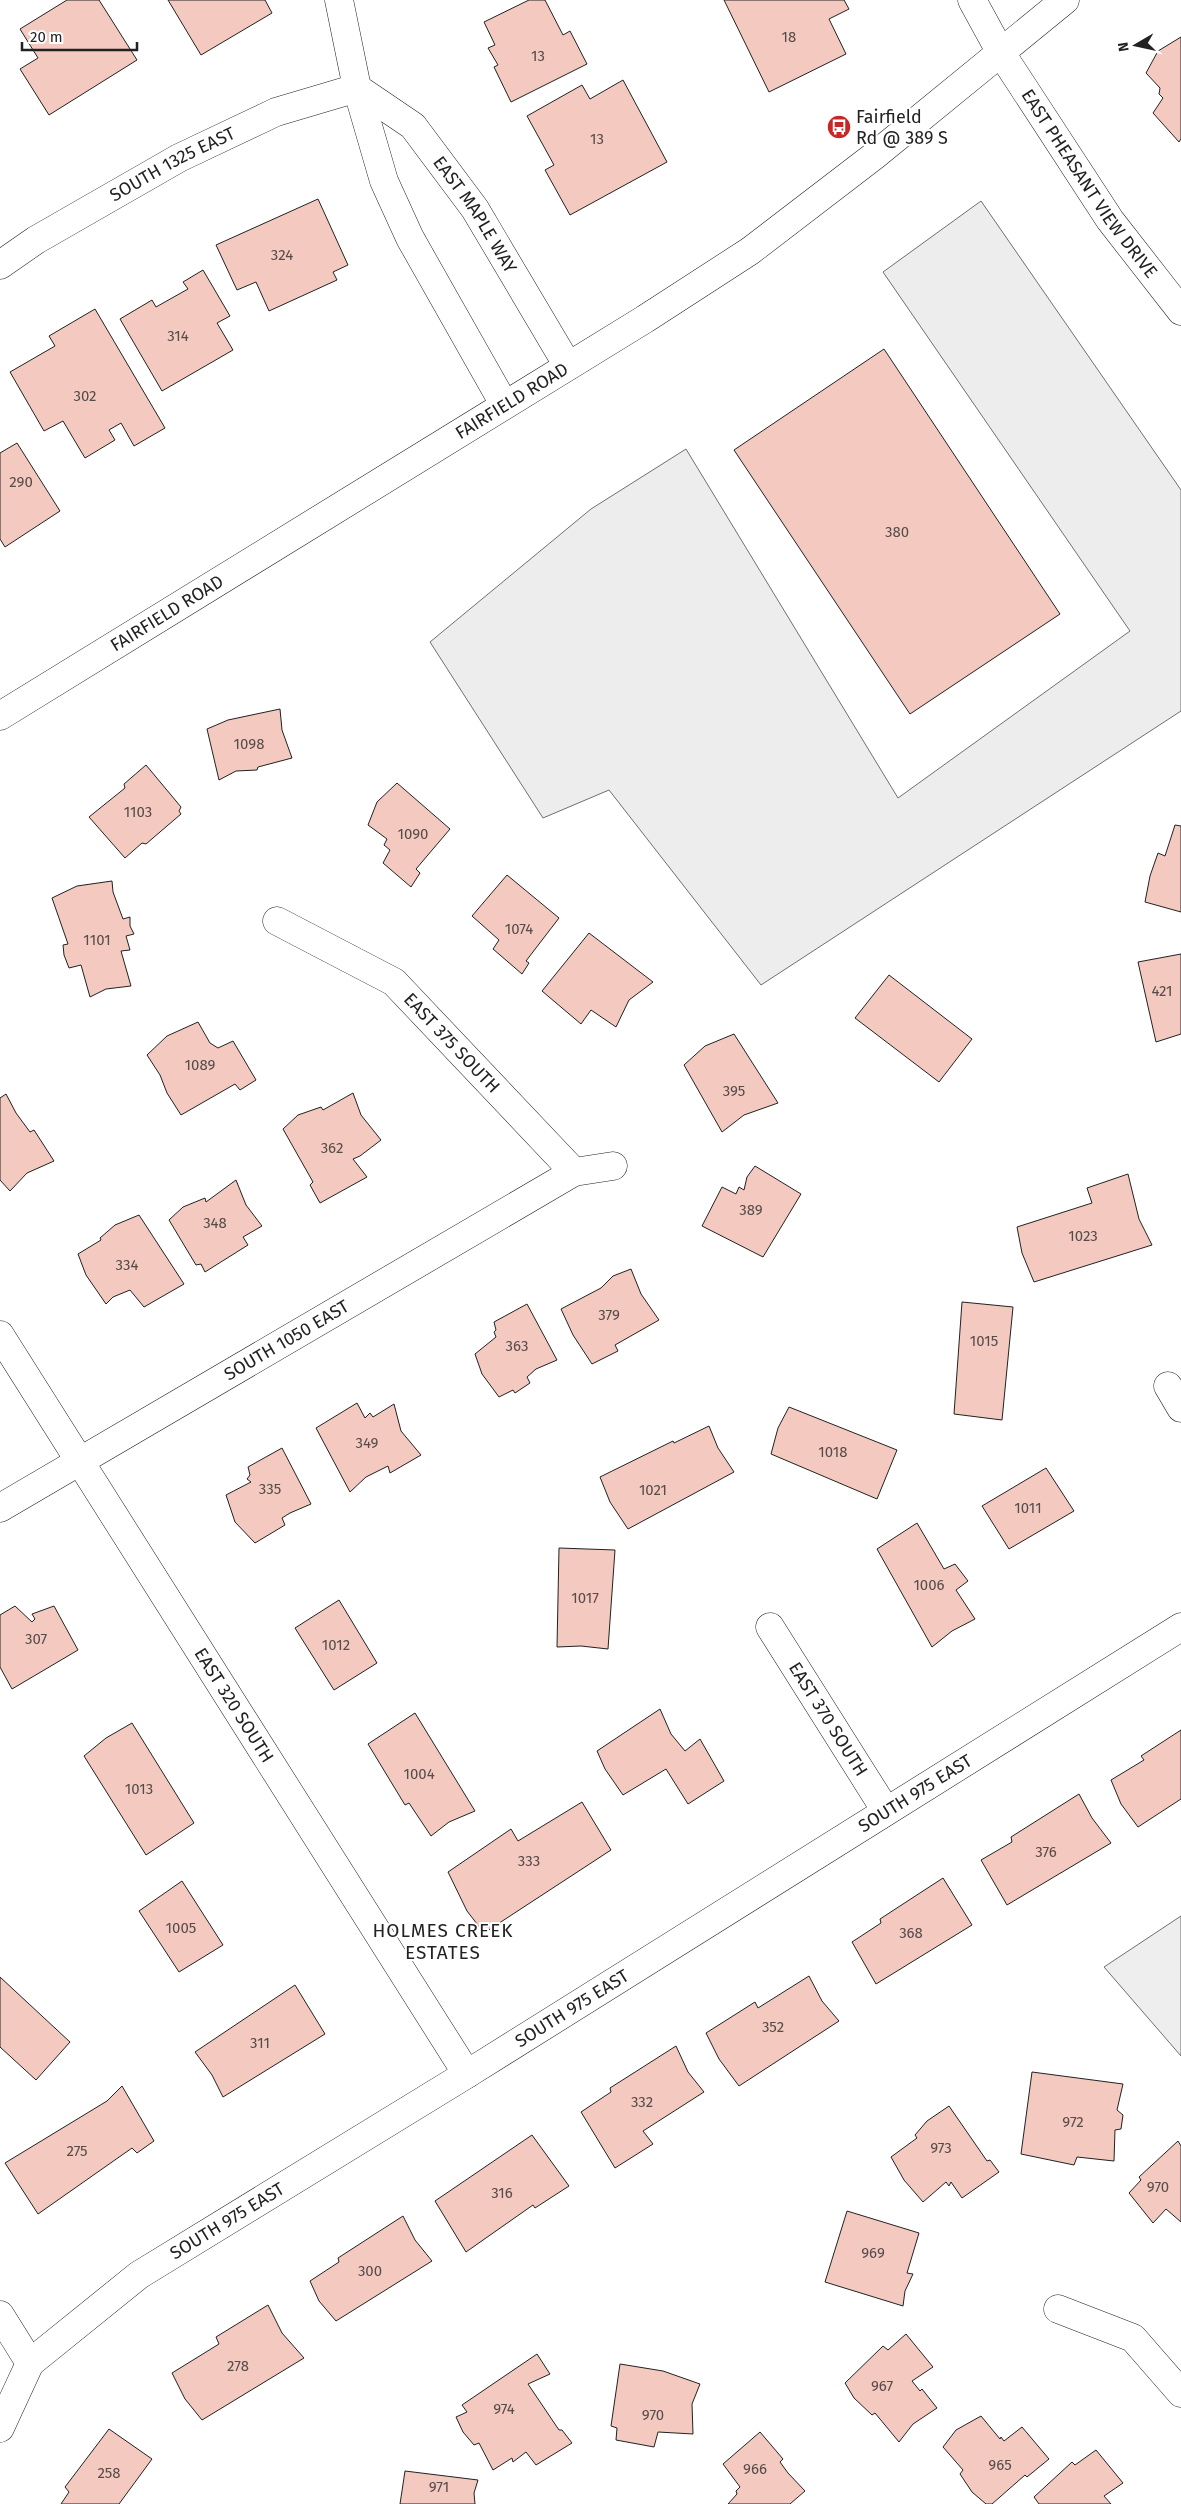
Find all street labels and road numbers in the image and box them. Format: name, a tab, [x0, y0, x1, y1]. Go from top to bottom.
street label: EAST PHEASANT VIEW DRIVE	[1017, 85, 1162, 282]
street label: SOUTH 1325 EAST	[106, 122, 239, 206]
street label: EAST MAPLE WAY	[428, 152, 522, 277]
street label: FAIRFIELD ROAD	[451, 358, 572, 444]
street label: FAIRFIELD ROAD	[106, 570, 227, 656]
street label: EAST 375 SOUTH	[399, 988, 504, 1098]
street label: SOUTH 1050 EAST	[220, 1295, 353, 1385]
street label: EAST 320 SOUTH	[189, 1644, 278, 1767]
street label: EAST 370 SOUTH	[784, 1658, 872, 1780]
street label: SOUTH 975 EAST	[854, 1749, 977, 1837]
street label: SOUTH 975 EAST	[511, 1964, 633, 2052]
street label: SOUTH 975 EAST	[166, 2177, 289, 2264]

